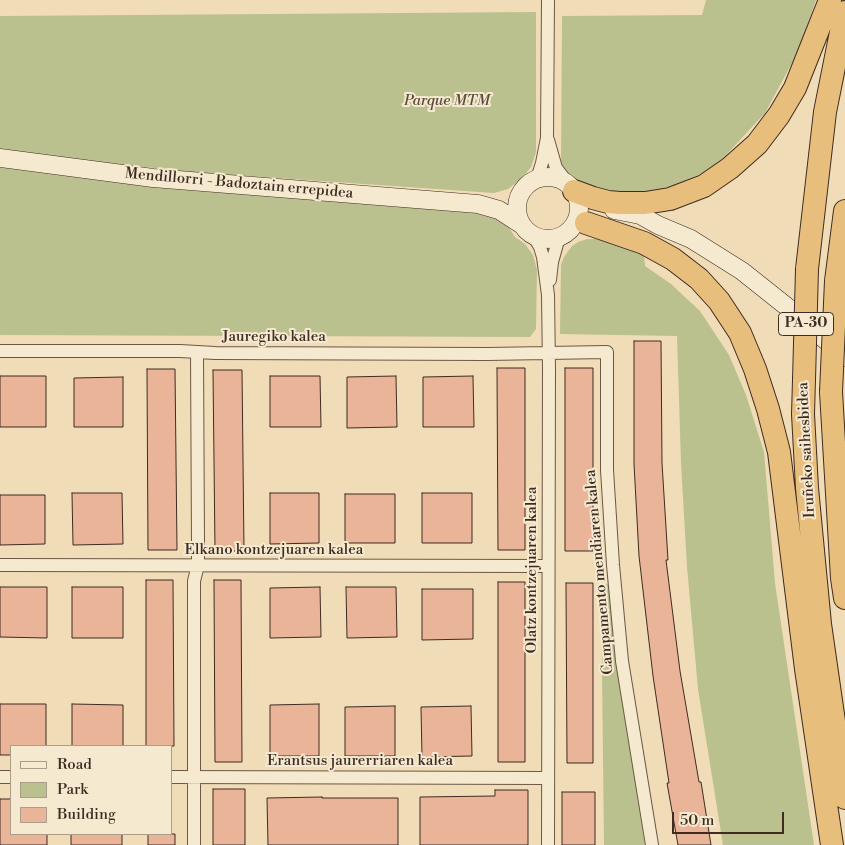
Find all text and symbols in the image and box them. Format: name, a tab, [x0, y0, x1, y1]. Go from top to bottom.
park label: Parque MTM	[404, 92, 490, 110]
street label: Mendillorri - Badoztain errepidea	[124, 165, 354, 203]
road number: PA-30	[778, 312, 834, 336]
street label: Jauregiko kalea	[222, 328, 326, 346]
street label: Iruñeko saihesbidea	[794, 382, 820, 518]
street label: Campamento mendiaren kalea	[582, 469, 618, 675]
street label: Olatz kontzejuaren kalea	[523, 486, 541, 654]
street label: Elkano kontzejuaren kalea	[185, 541, 363, 559]
legend	[10, 745, 172, 835]
street label: Erantsus jaurerriaren kalea	[267, 752, 453, 770]
text: Road	[57, 755, 92, 774]
text: Park	[57, 780, 88, 799]
scale bar	[675, 802, 788, 834]
text: Building	[57, 805, 116, 824]
text: 50 m	[680, 811, 714, 830]

